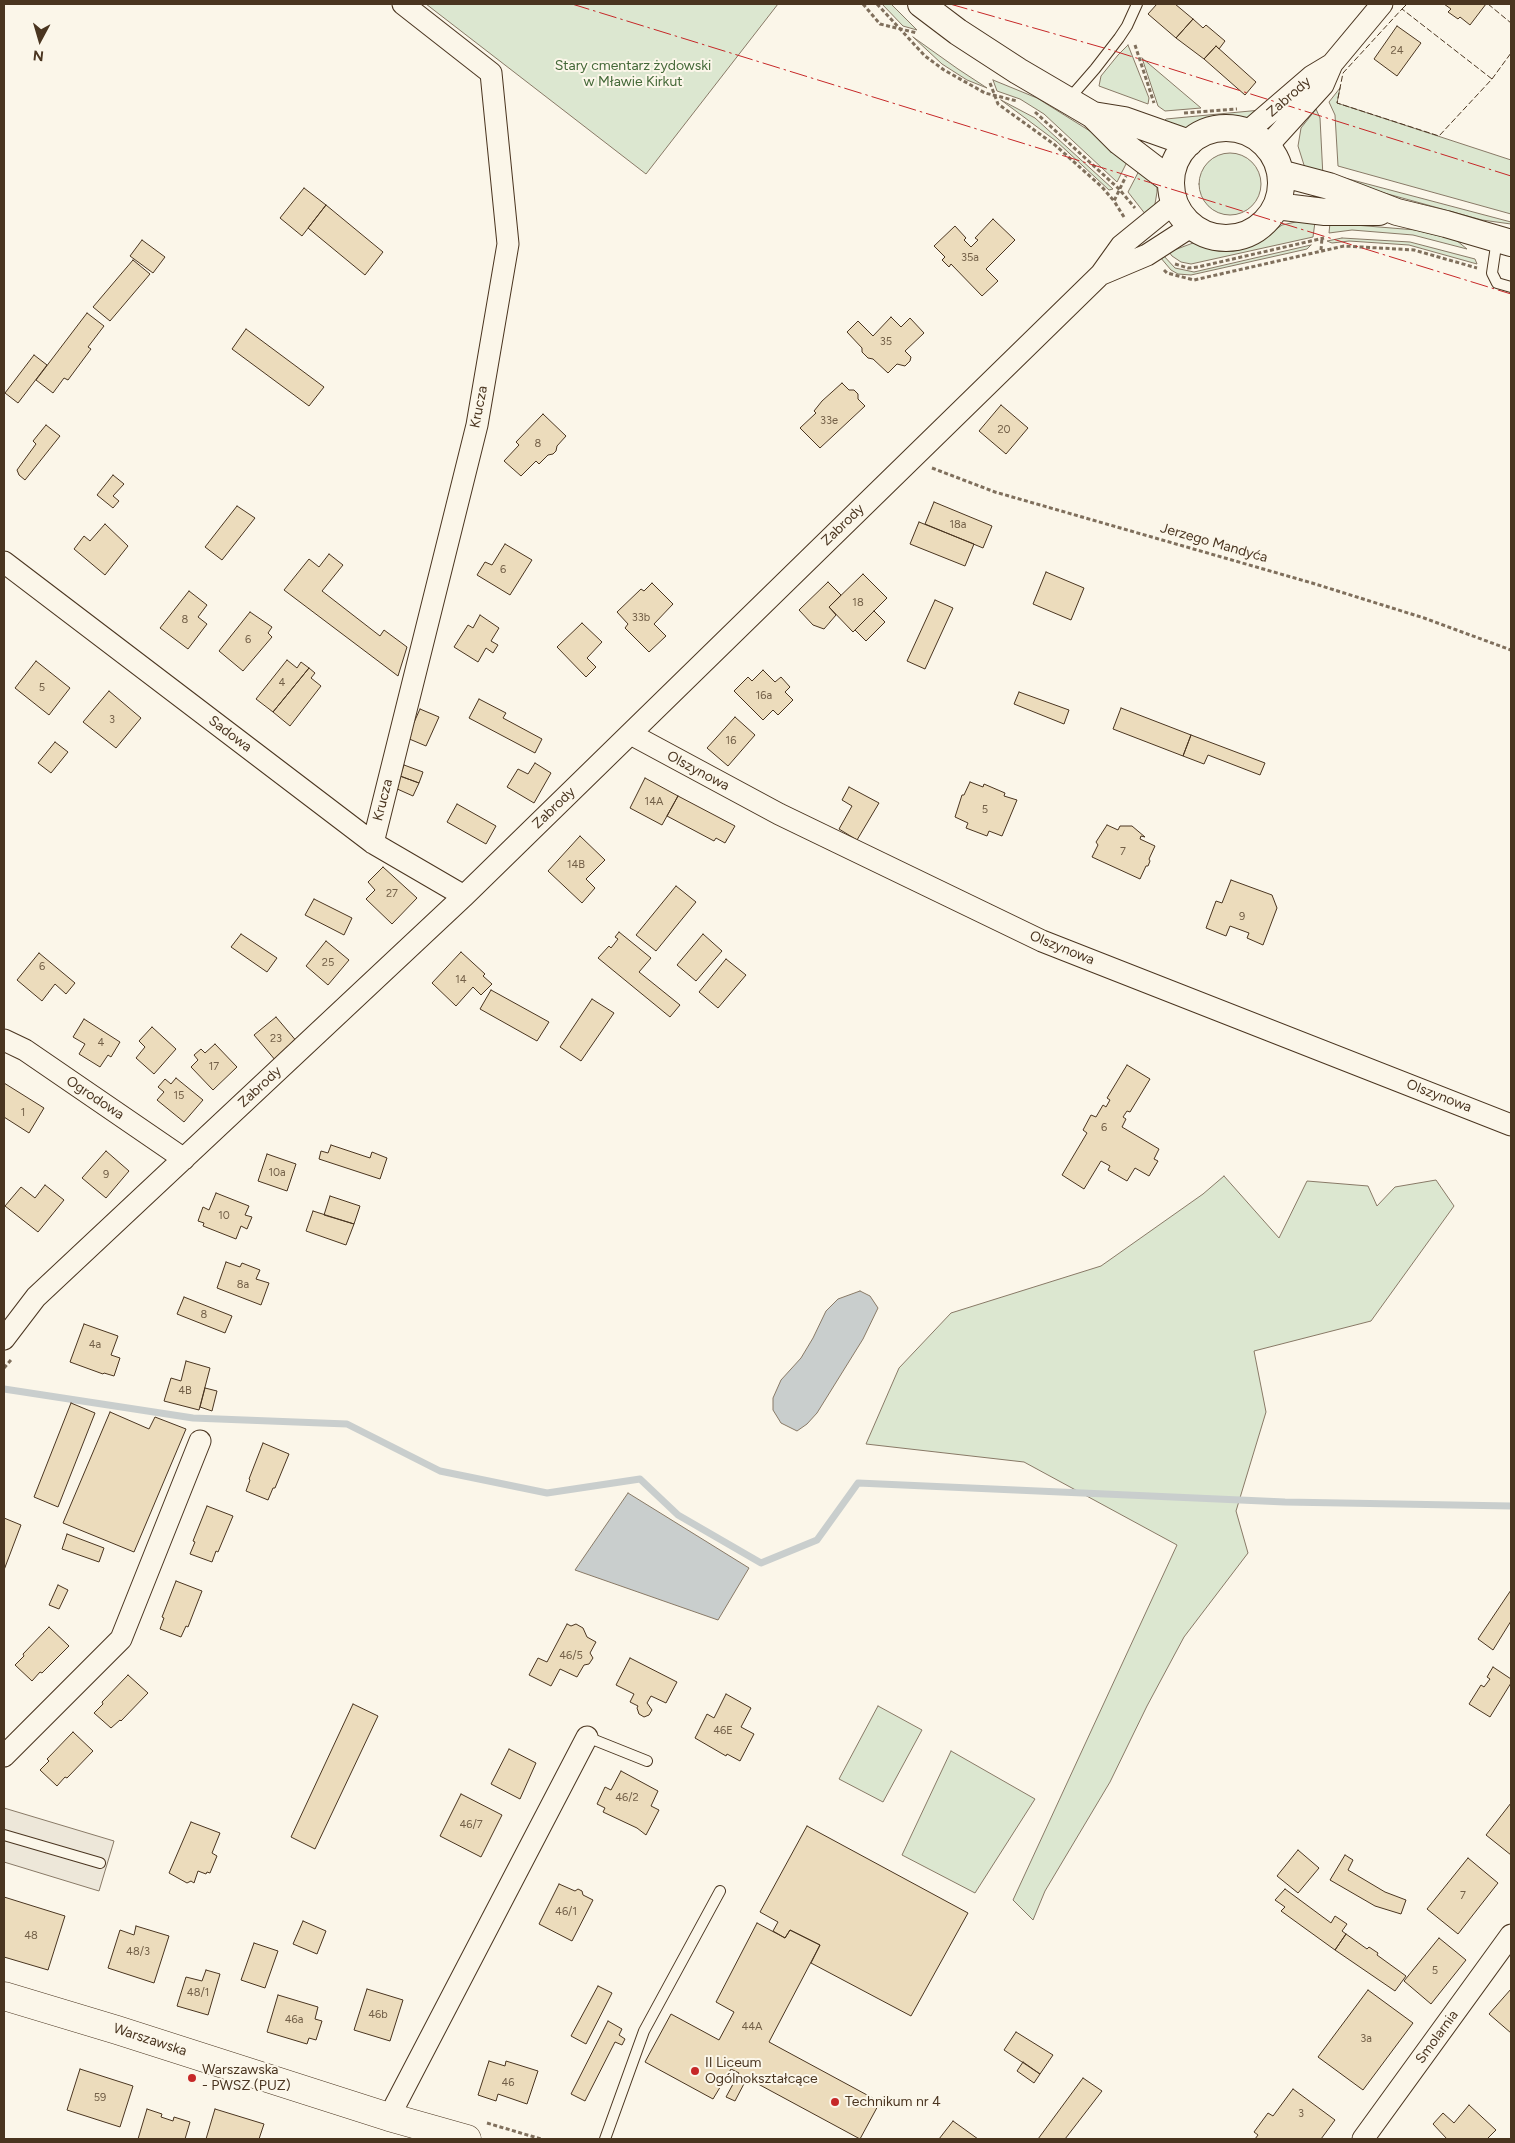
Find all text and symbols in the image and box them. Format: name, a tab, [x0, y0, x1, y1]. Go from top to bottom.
north arrow	[15, 15, 65, 65]
house number: 24	[1391, 44, 1403, 58]
text: N	[32, 46, 45, 64]
park label: Stary cmentarz żydowski w Mławie Kirkut	[555, 58, 711, 90]
street label: Zabrody	[1264, 73, 1314, 121]
house number: 35a	[961, 251, 979, 265]
house number: 35	[880, 335, 892, 349]
street label: Krucza	[467, 384, 491, 430]
house number: 33e	[820, 414, 838, 428]
house number: 20	[997, 423, 1011, 437]
house number: 8	[535, 437, 541, 451]
street label: Zabrody	[818, 501, 868, 549]
house number: 18a	[950, 518, 966, 532]
street label: Jerzego Mandyća	[1158, 520, 1270, 566]
house number: 6	[500, 563, 506, 577]
house number: 18	[852, 596, 864, 610]
house number: 33b	[632, 611, 650, 625]
house number: 8	[182, 613, 188, 627]
house number: 6	[245, 633, 251, 647]
house number: 4	[279, 676, 285, 690]
house number: 5	[39, 681, 45, 695]
house number: 16a	[756, 689, 772, 703]
street label: Sadowa	[205, 712, 255, 756]
house number: 3	[109, 713, 115, 727]
house number: 16	[726, 734, 736, 748]
street label: Olszynowa	[664, 748, 732, 794]
street label: Krucza	[370, 777, 396, 823]
street label: Zabrody	[529, 784, 579, 832]
house number: 14A	[645, 795, 663, 809]
house number: 5	[982, 803, 988, 817]
house number: 7	[1120, 845, 1126, 859]
house number: 14B	[567, 858, 585, 872]
house number: 27	[386, 887, 398, 901]
house number: 9	[1239, 910, 1245, 924]
street label: Olszynowa	[1027, 927, 1097, 969]
house number: 25	[322, 956, 334, 970]
house number: 6	[39, 960, 45, 974]
house number: 14	[455, 973, 467, 987]
house number: 23	[270, 1032, 282, 1046]
house number: 4	[98, 1036, 104, 1050]
house number: 17	[209, 1060, 219, 1074]
street label: Zabrody	[235, 1063, 285, 1111]
street label: Ogrodowa	[63, 1073, 127, 1123]
street label: Olszynowa	[1404, 1076, 1474, 1116]
house number: 15	[174, 1089, 184, 1103]
house number: 1	[21, 1106, 25, 1120]
house number: 6	[1101, 1121, 1107, 1135]
house number: 10a	[268, 1166, 286, 1180]
house number: 9	[103, 1168, 109, 1182]
house number: 10	[218, 1209, 230, 1223]
house number: 8a	[237, 1278, 249, 1292]
house number: 8	[201, 1308, 207, 1322]
house number: 4a	[89, 1338, 101, 1352]
house number: 4B	[178, 1384, 192, 1398]
house number: 46/5	[559, 1649, 583, 1663]
house number: 46E	[713, 1724, 733, 1738]
house number: 46/2	[615, 1791, 639, 1805]
house number: 46/7	[459, 1818, 483, 1832]
house number: 7	[1460, 1889, 1466, 1903]
house number: 46/1	[555, 1905, 577, 1919]
house number: 48	[24, 1929, 38, 1943]
house number: 48/3	[126, 1945, 150, 1959]
house number: 5	[1432, 1964, 1438, 1978]
house number: 48/1	[187, 1986, 209, 2000]
street label: Smolarnia	[1412, 2007, 1462, 2067]
house number: 46b	[368, 2008, 388, 2022]
house number: 46a	[285, 2013, 303, 2027]
street label: Warszawska	[111, 2020, 189, 2060]
house number: 44A	[741, 2020, 763, 2034]
house number: 3a	[1360, 2032, 1372, 2046]
place label: II Liceum Ogólnokształcące	[705, 2055, 818, 2088]
place label: Warszawska - PWSZ (PUZ)	[202, 2062, 291, 2094]
marker: II Liceum Ogólnokształcące	[689, 2065, 701, 2077]
marker: Warszawska - PWSZ (PUZ)	[186, 2072, 198, 2084]
house number: 46	[501, 2076, 515, 2090]
house number: 59	[94, 2091, 106, 2105]
place label: Technikum nr 4	[845, 2094, 941, 2110]
marker: Technikum nr 4	[829, 2096, 841, 2108]
house number: 3	[1298, 2107, 1304, 2121]

